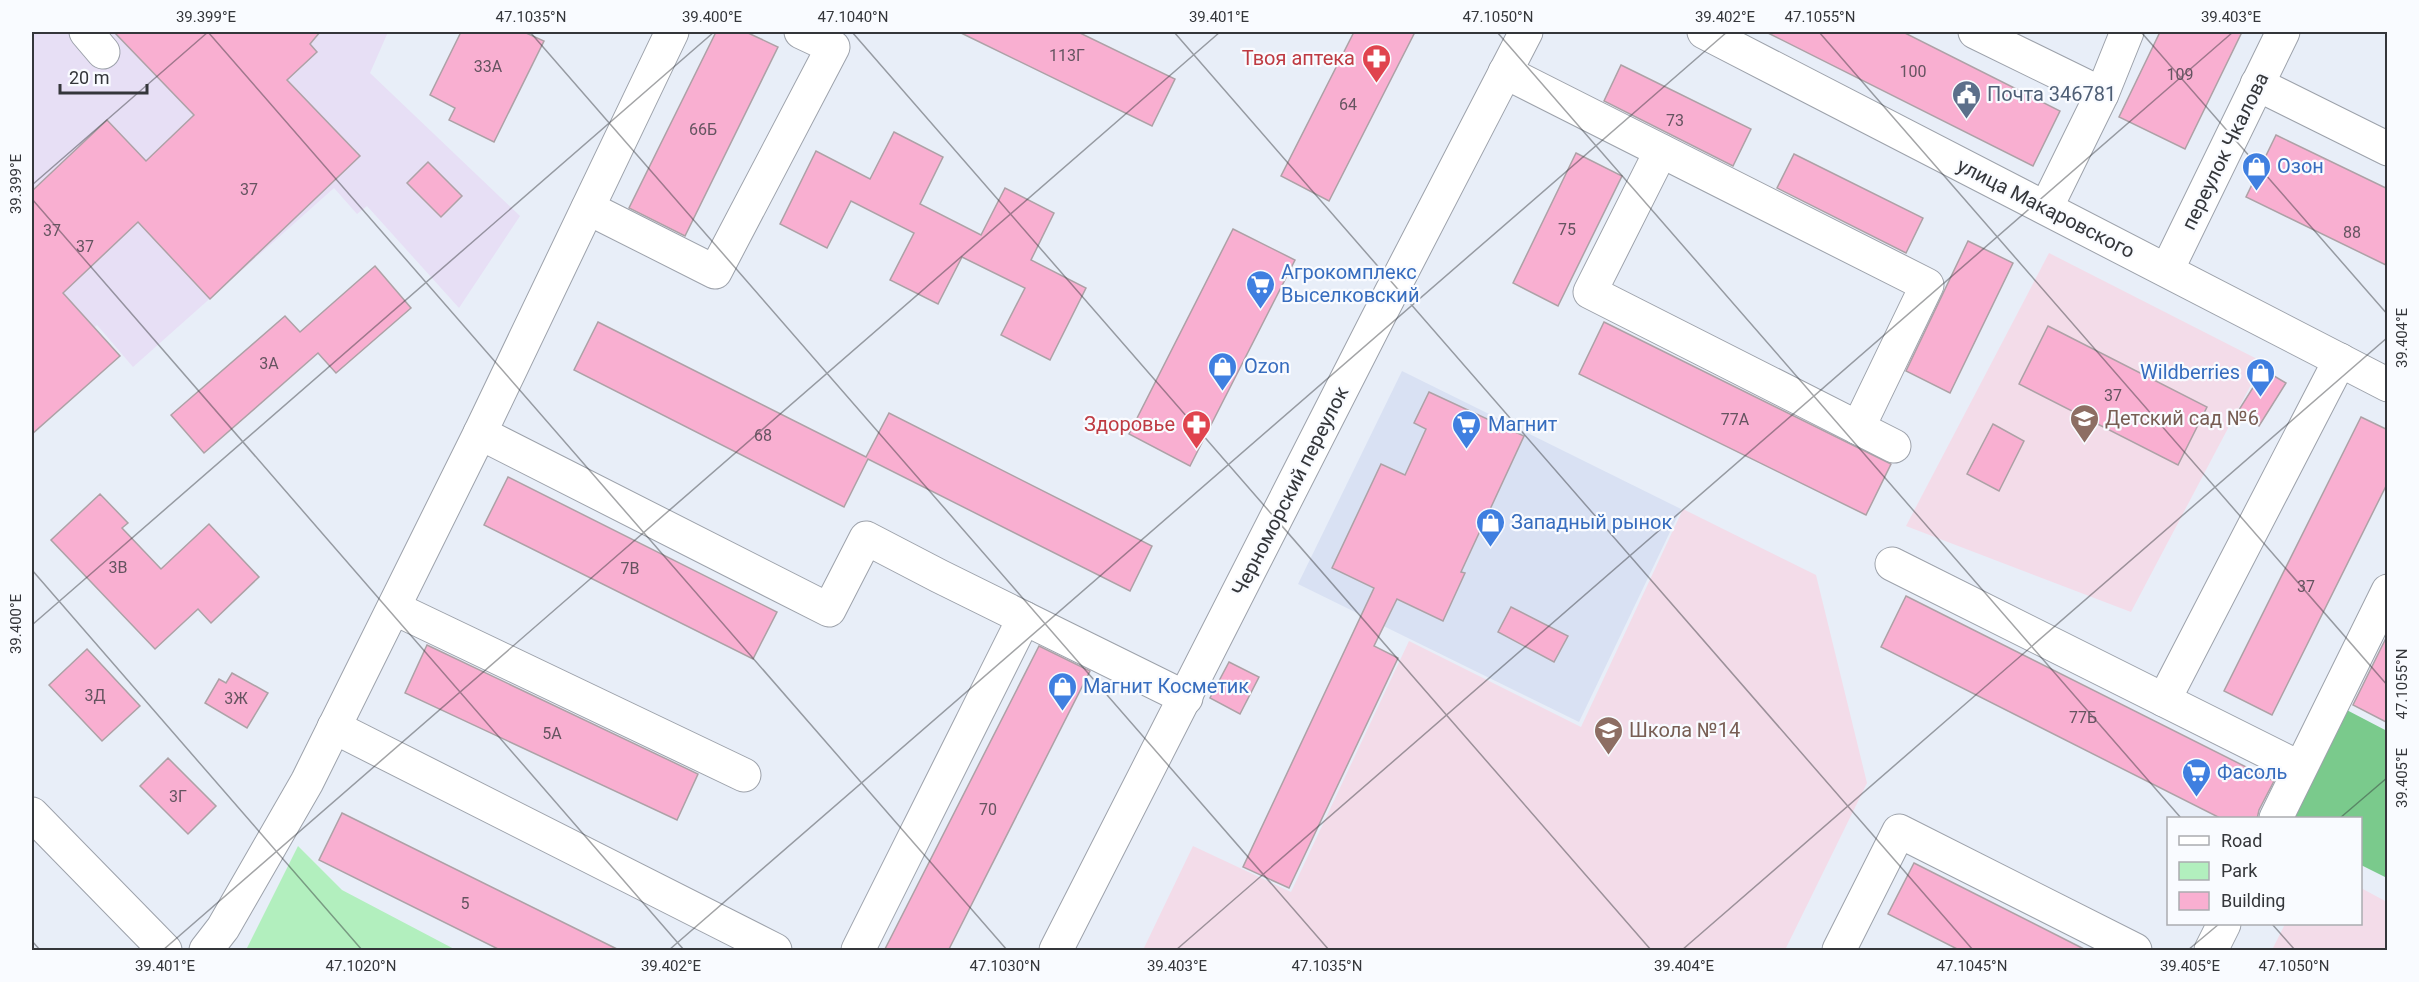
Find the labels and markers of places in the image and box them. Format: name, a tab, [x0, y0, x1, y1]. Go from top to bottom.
pharmacy icon: Твоя аптека	[1360, 42, 1392, 84]
place label: Твоя аптека	[1242, 46, 1355, 70]
public building icon: Почта 346781	[1950, 78, 1982, 120]
place label: Почта 346781	[1987, 82, 2116, 106]
shop icon: Озон	[2240, 150, 2272, 192]
place label: Озон	[2277, 154, 2324, 178]
place label: Агрокомплекс Выселковский	[1281, 260, 1419, 307]
supermarket icon: Агрокомплекс Выселковский	[1244, 268, 1276, 310]
shop icon: Ozon	[1207, 350, 1239, 392]
place label: Ozon	[1244, 354, 1290, 378]
shop icon: Wildberries	[2245, 356, 2277, 398]
place label: Wildberries	[2140, 360, 2240, 384]
school or university icon: Детский сад №6	[2068, 402, 2100, 444]
place label: Детский сад №6	[2105, 406, 2259, 430]
pharmacy icon: Здоровье	[1180, 408, 1212, 450]
supermarket icon: Магнит	[1451, 408, 1483, 450]
place label: Здоровье	[1084, 412, 1175, 436]
place label: Магнит	[1488, 412, 1558, 436]
shop icon: Западный рынок	[1474, 506, 1506, 548]
place label: Западный рынок	[1511, 510, 1673, 534]
shop icon: Магнит Косметик	[1046, 670, 1078, 712]
place label: Магнит Косметик	[1083, 674, 1249, 698]
school or university icon: Школа №14	[1592, 714, 1624, 756]
place label: Школа №14	[1629, 718, 1740, 742]
supermarket icon: Фасоль	[2180, 756, 2212, 798]
place label: Фасоль	[2217, 760, 2287, 784]

